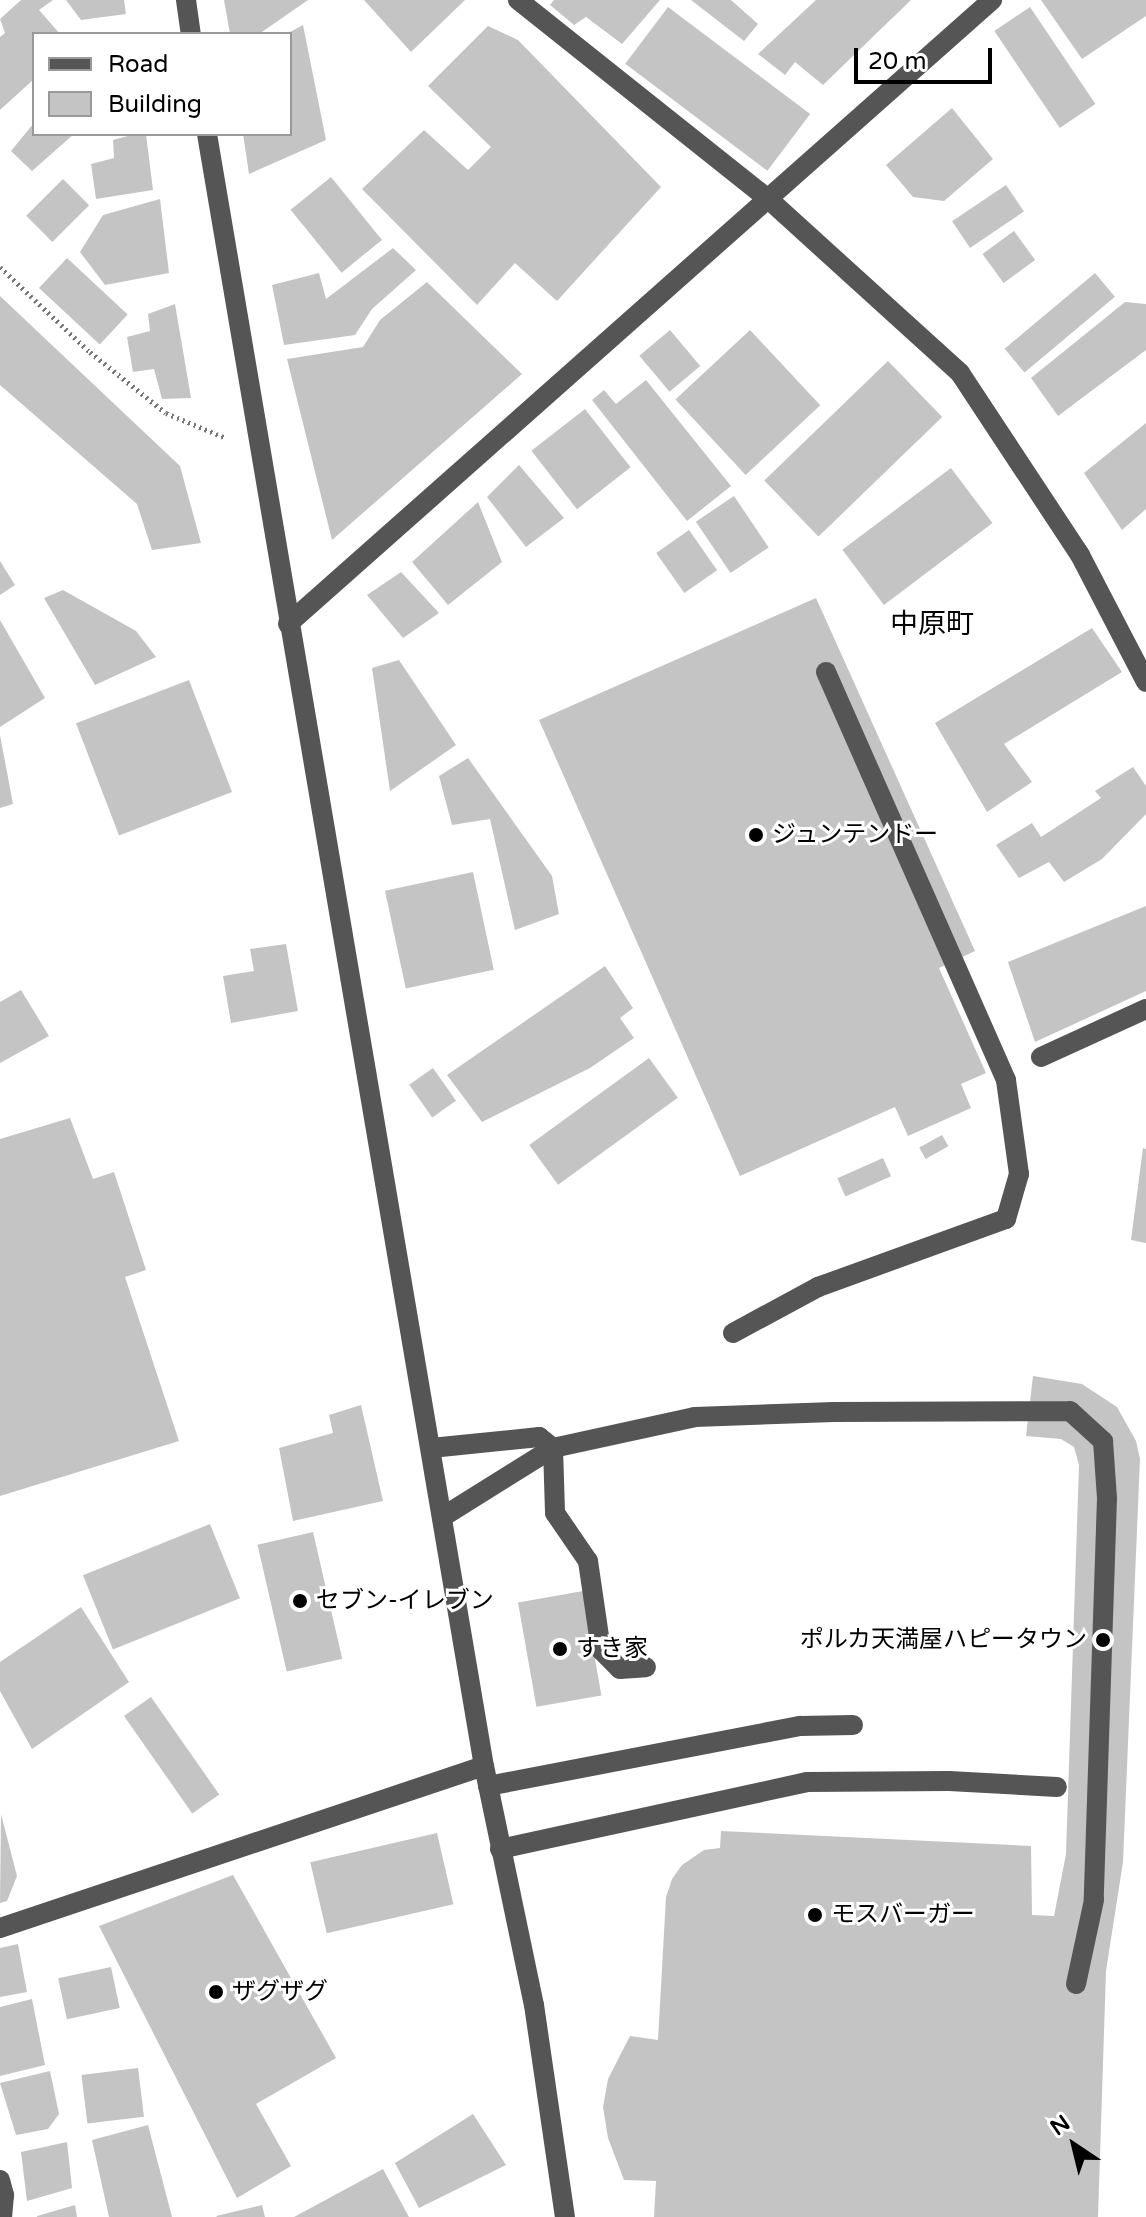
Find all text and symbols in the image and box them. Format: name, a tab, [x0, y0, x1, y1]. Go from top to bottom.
legend	[32, 32, 292, 136]
scale bar	[858, 32, 996, 82]
text: 20 m	[868, 47, 926, 76]
text: Road	[108, 50, 168, 79]
text: Building	[108, 90, 202, 119]
district label: 中原町	[890, 607, 974, 641]
place label: ジュンテンドー	[772, 821, 940, 849]
marker: ジュンテンドー	[747, 826, 765, 844]
place label: セブン-イレブン	[316, 1587, 494, 1615]
marker: セブン-イレブン	[291, 1592, 309, 1610]
place label: ポルカ天満屋ハピータウン	[799, 1626, 1087, 1654]
marker: ポルカ天満屋ハピータウン	[1094, 1631, 1112, 1649]
place label: すき家	[576, 1635, 648, 1663]
marker: すき家	[551, 1640, 569, 1658]
place label: モスバーガー	[831, 1901, 975, 1929]
marker: モスバーガー	[806, 1906, 824, 1924]
place label: ザグザグ	[232, 1978, 328, 2006]
marker: ザグザグ	[207, 1983, 225, 2001]
north arrow	[1034, 2105, 1114, 2185]
text: N	[1046, 2110, 1075, 2141]

